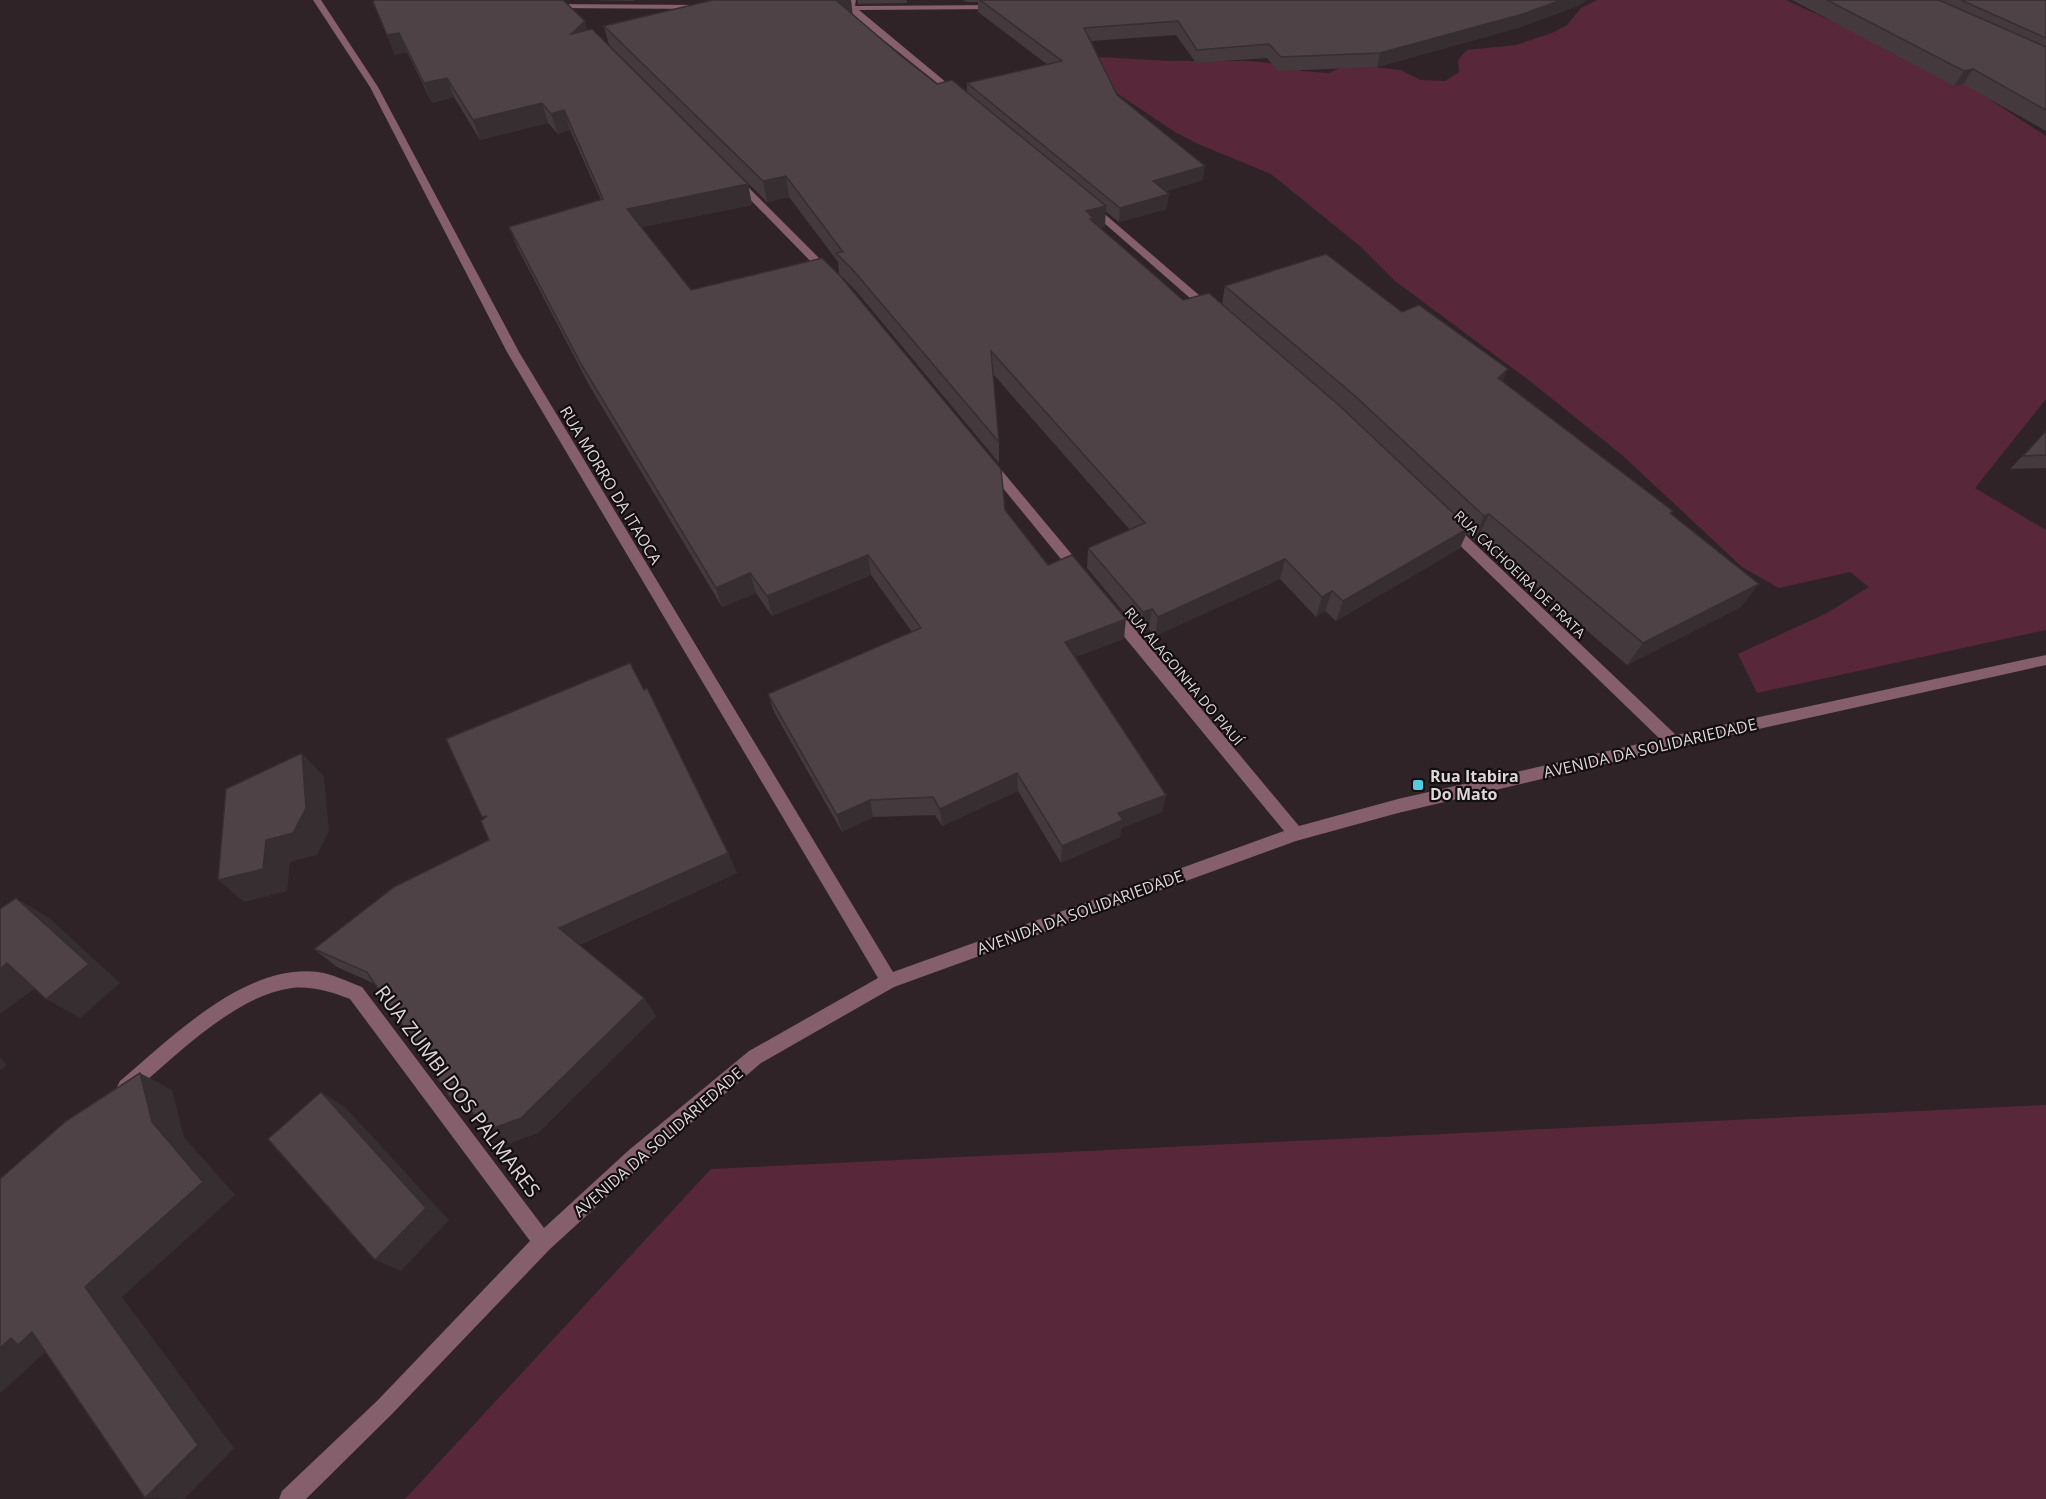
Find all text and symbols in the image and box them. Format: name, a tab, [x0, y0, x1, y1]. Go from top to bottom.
street label: RUA MORRO DA ITAOCA	[555, 402, 667, 569]
street label: RUA CACHOEIRA DE PRATA	[1450, 506, 1590, 642]
street label: RUA ALAGOINHA DO PIAUÍ	[1121, 603, 1247, 749]
street label: AVENIDA DA SOLIDARIEDADE	[1541, 713, 1759, 783]
place label: Rua Itabira Do Mato	[1430, 765, 1519, 805]
marker: Rua Itabira Do Mato	[1411, 778, 1425, 792]
street label: AVENIDA DA SOLIDARIEDADE	[974, 864, 1186, 960]
street label: RUA ZUMBI DOS PALMARES	[369, 979, 547, 1203]
street label: AVENIDA DA SOLIDARIEDADE	[568, 1062, 748, 1222]

